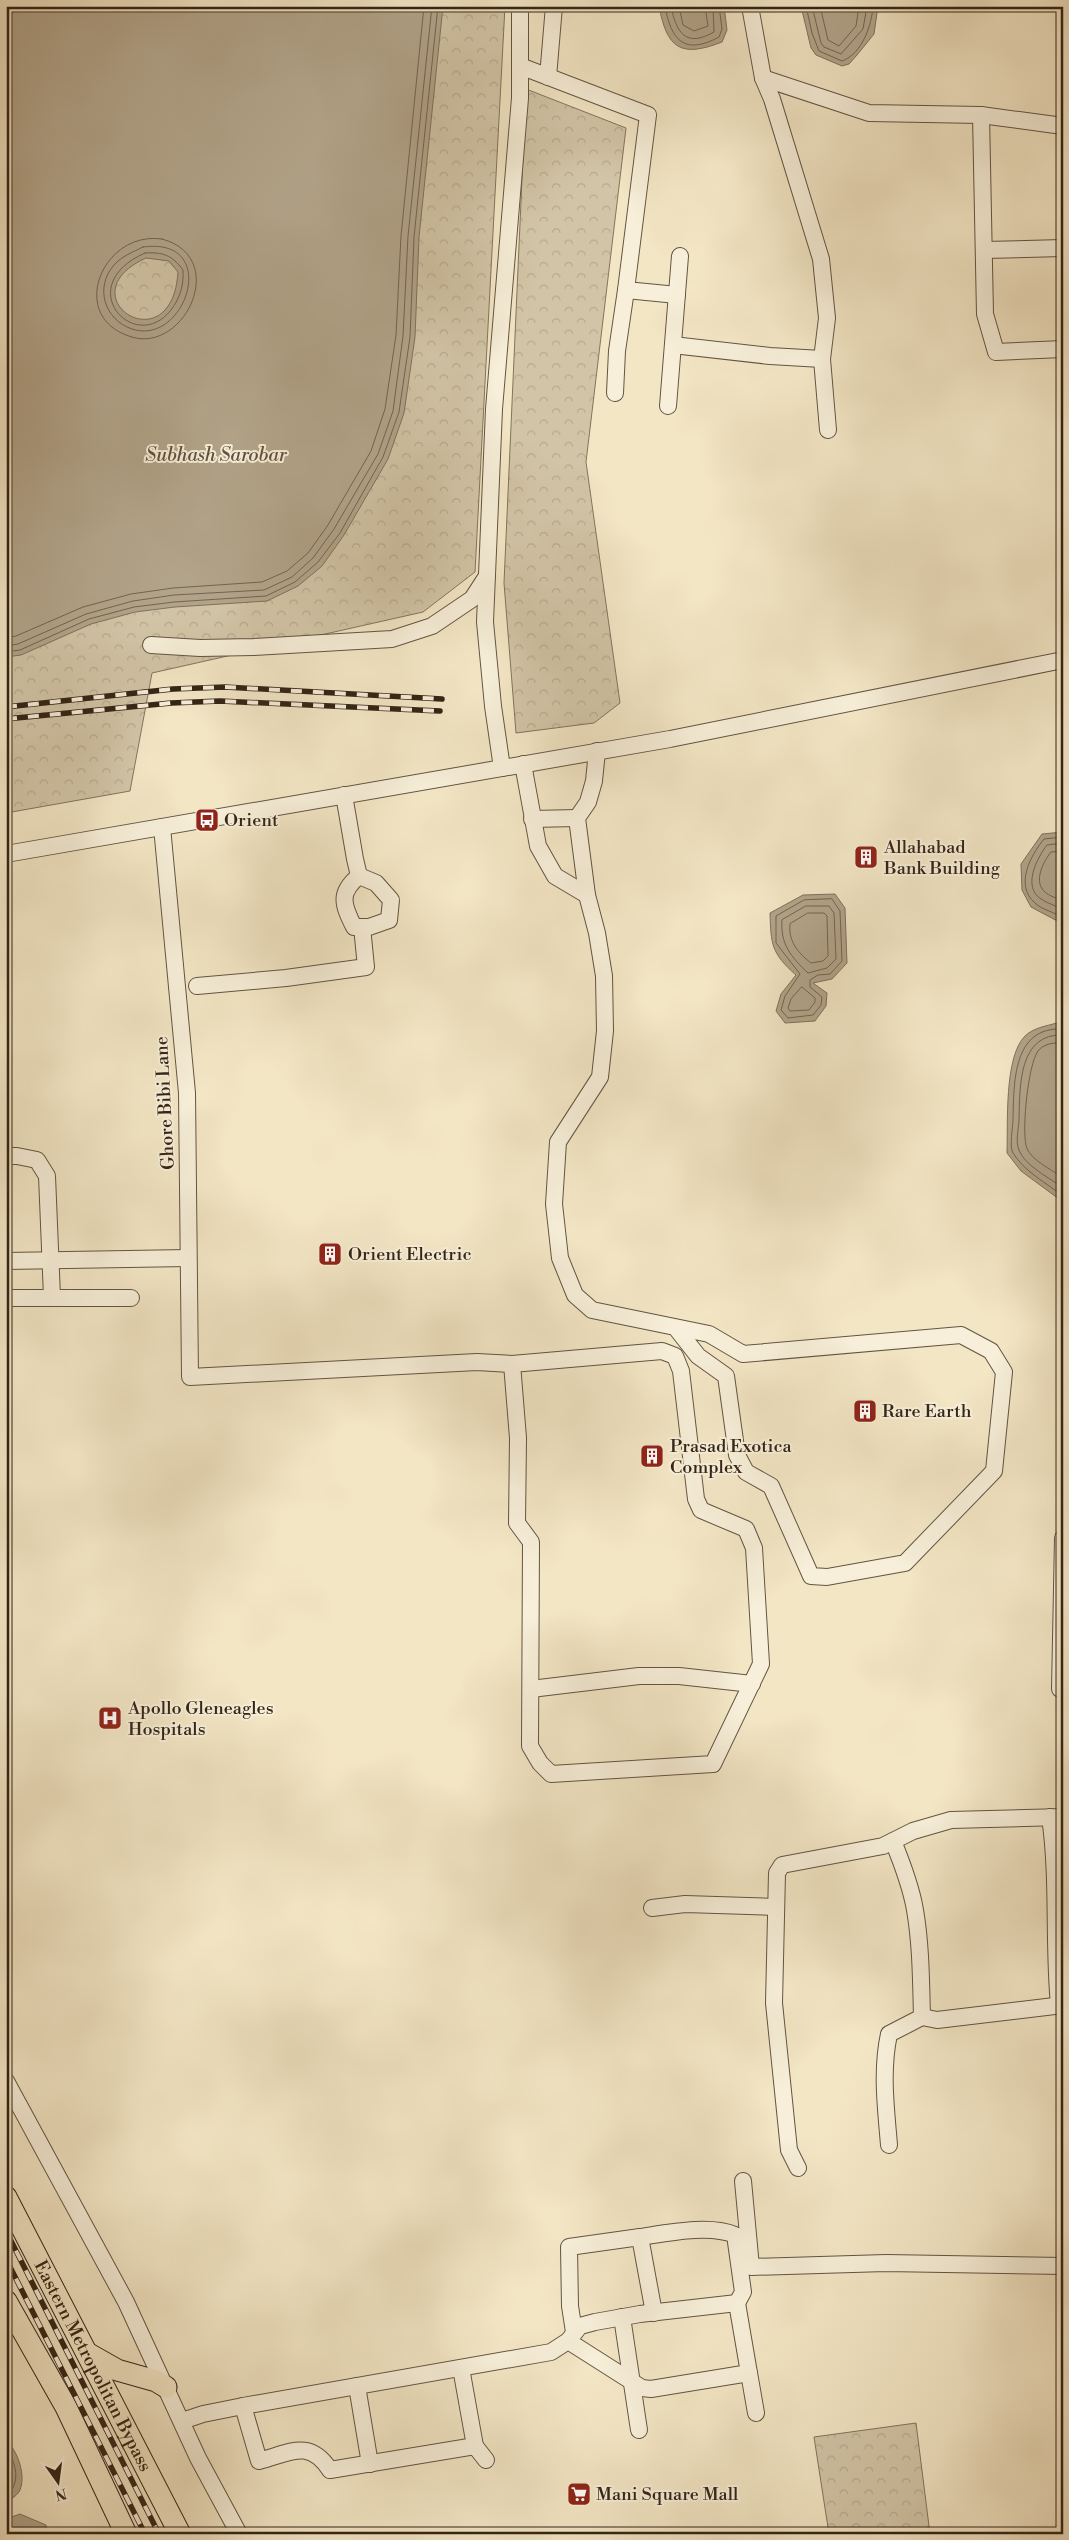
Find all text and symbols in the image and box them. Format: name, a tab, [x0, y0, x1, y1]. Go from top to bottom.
water label: Subhash Sarobar	[145, 443, 288, 467]
bus stop icon: Orient	[194, 807, 220, 833]
place label: Orient	[224, 809, 279, 832]
place label: Allahabad Bank Building	[883, 836, 1001, 880]
building icon: Allahabad Bank Building	[853, 844, 879, 870]
street label: Ghore Bibi Lane	[150, 1036, 180, 1170]
building icon: Orient Electric	[317, 1241, 343, 1267]
place label: Orient Electric	[348, 1243, 472, 1266]
building icon: Rare Earth	[852, 1398, 878, 1424]
place label: Rare Earth	[882, 1400, 972, 1423]
place label: Prasad Exotica Complex	[670, 1435, 793, 1479]
building icon: Prasad Exotica Complex	[639, 1443, 665, 1469]
place label: Apollo Gleneagles Hospitals	[127, 1697, 274, 1741]
hospital icon: Apollo Gleneagles Hospitals	[97, 1705, 123, 1731]
street label: Eastern Metropolitan Bypass	[29, 2256, 157, 2475]
north arrow	[32, 2458, 82, 2508]
supermarket icon: Mani Square Mall	[566, 2481, 592, 2507]
place label: Mani Square Mall	[596, 2483, 739, 2506]
text: N	[53, 2484, 68, 2504]

